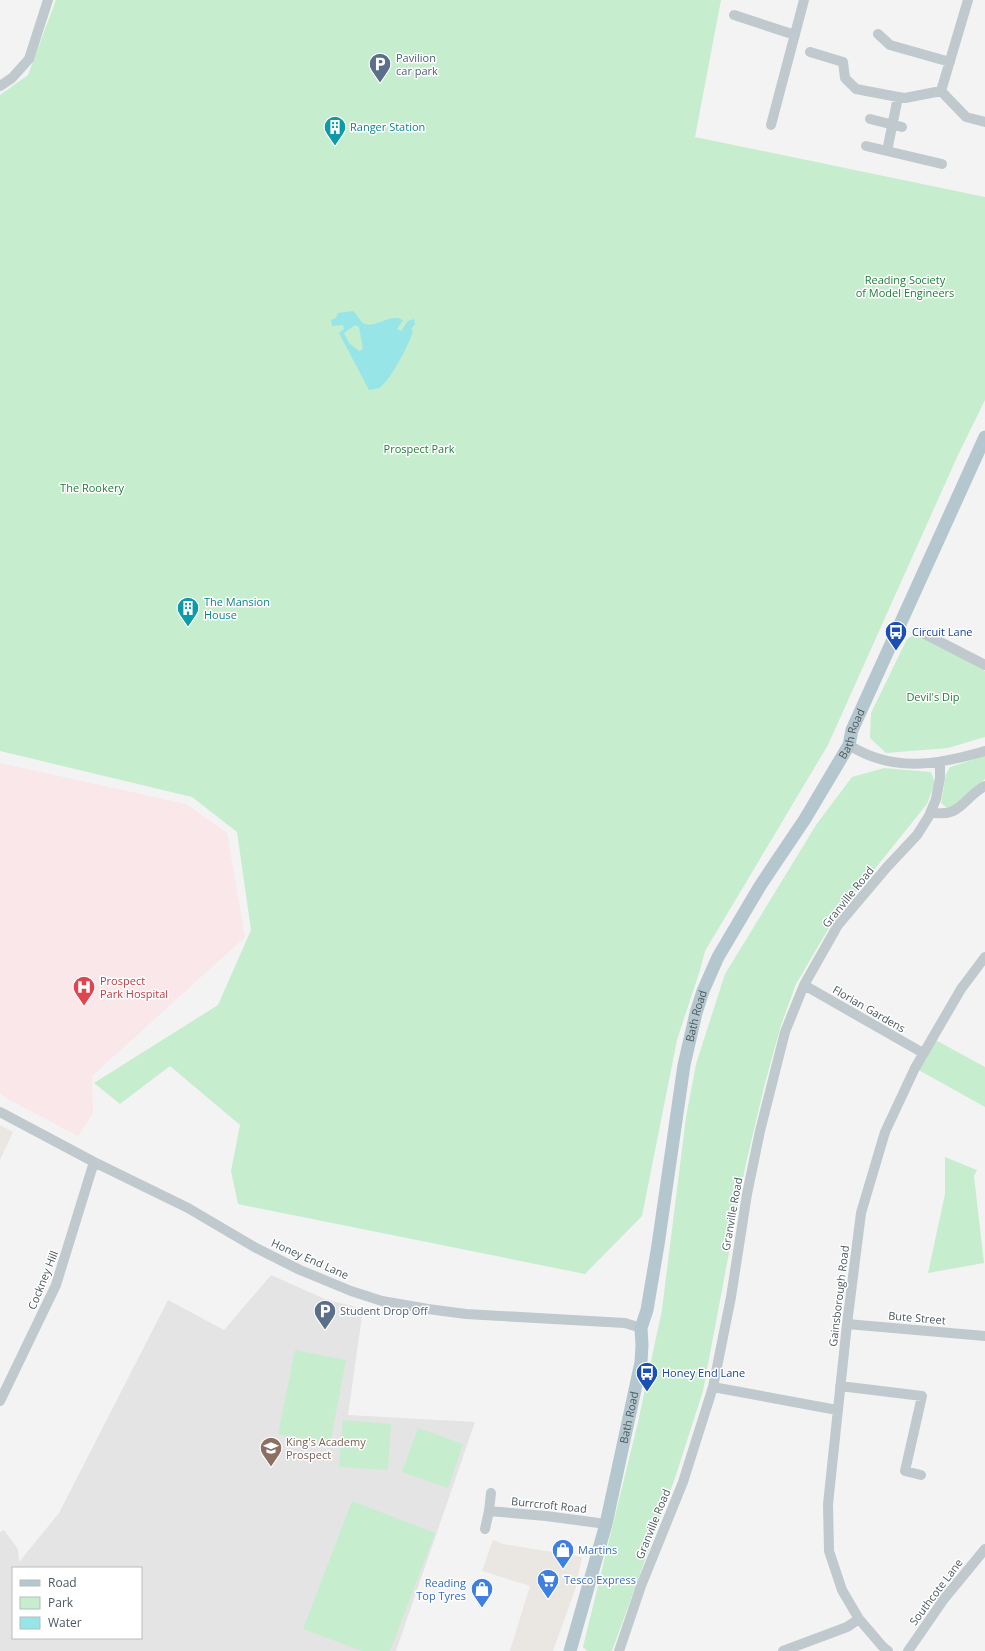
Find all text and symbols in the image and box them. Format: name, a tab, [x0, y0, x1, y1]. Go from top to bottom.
place label: Pavilion car park	[396, 50, 438, 78]
parking icon: Pavilion car park	[367, 51, 393, 84]
building icon: Ranger Station	[322, 114, 348, 147]
place label: Ranger Station	[350, 119, 425, 134]
park label: Reading Society of Model Engineers	[856, 272, 954, 300]
park label: Prospect Park	[384, 441, 455, 456]
park label: The Rookery	[60, 480, 124, 495]
place label: The Mansion House	[204, 594, 270, 622]
building icon: The Mansion House	[175, 595, 201, 628]
bus stop icon: Circuit Lane	[883, 619, 909, 652]
place label: Circuit Lane	[912, 624, 973, 639]
park label: Devil's Dip	[906, 689, 960, 704]
street label: Bath Road	[834, 706, 868, 761]
street label: Granville Road	[818, 863, 877, 930]
place label: Prospect Park Hospital	[100, 973, 168, 1001]
hospital icon: Prospect Park Hospital	[71, 974, 97, 1007]
street label: Florian Gardens	[830, 982, 908, 1035]
street label: Bath Road	[682, 988, 710, 1043]
street label: Granville Road	[718, 1176, 745, 1252]
street label: Honey End Lane	[269, 1235, 351, 1282]
street label: Gainsborough Road	[825, 1244, 852, 1347]
street label: Cockney Hill	[24, 1248, 61, 1312]
parking icon: Student Drop Off	[312, 1298, 338, 1331]
place label: Student Drop Off	[340, 1303, 428, 1318]
street label: Bute Street	[888, 1308, 946, 1327]
bus stop icon: Honey End Lane	[634, 1360, 660, 1393]
place label: Honey End Lane	[662, 1365, 745, 1380]
street label: Bath Road	[616, 1390, 641, 1445]
place label: King's Academy Prospect	[286, 1434, 366, 1462]
school or university icon: King's Academy Prospect	[258, 1435, 284, 1468]
street label: Granville Road	[632, 1486, 673, 1561]
street label: Burrcroft Road	[510, 1493, 588, 1516]
shop icon: Martins	[550, 1537, 576, 1570]
place label: Martins	[578, 1542, 617, 1557]
street label: Southcote Lane	[906, 1555, 966, 1628]
legend	[12, 1567, 142, 1639]
supermarket icon: Tesco Express	[535, 1567, 561, 1600]
place label: Tesco Express	[564, 1572, 636, 1587]
text: Road	[48, 1574, 77, 1591]
place label: Reading Top Tyres	[416, 1575, 466, 1603]
shop icon: Reading Top Tyres	[469, 1576, 495, 1609]
text: Park	[48, 1594, 74, 1611]
text: Water	[48, 1614, 82, 1631]

